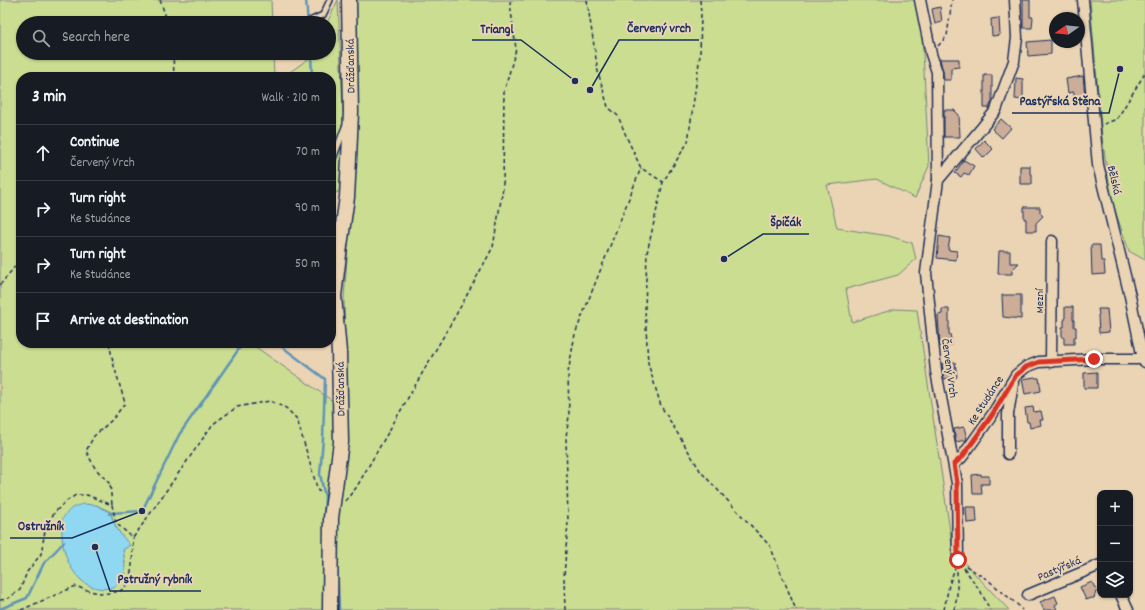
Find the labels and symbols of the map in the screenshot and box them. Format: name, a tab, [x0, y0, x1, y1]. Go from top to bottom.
north arrow	[1049, 12, 1085, 48]
callout: Triangl	[472, 15, 521, 40]
callout: Červený vrch	[619, 15, 699, 40]
text: Červený vrch	[627, 20, 691, 39]
text: Triangl	[480, 21, 515, 40]
street label: Drážďanská	[343, 39, 360, 93]
callout: Pastýřská Stěna	[1012, 88, 1109, 113]
text: Pastýřská Stěna	[1020, 93, 1101, 112]
street label: Bělská	[1102, 164, 1125, 197]
callout: Špičák	[763, 209, 809, 234]
text: Špičák	[771, 214, 802, 233]
street label: Mezní	[1032, 288, 1049, 313]
street label: Červený Vrch	[936, 337, 961, 399]
route end	[1085, 350, 1103, 368]
street label: Drážďanská	[333, 362, 350, 416]
street label: Ke Studánce	[964, 373, 1009, 429]
callout: Ostružník	[10, 513, 72, 538]
text: Ostružník	[18, 518, 65, 537]
route start	[949, 551, 967, 569]
street label: Pastýřská	[1035, 553, 1084, 586]
callout: Pstružný rybník	[110, 566, 201, 591]
text: Pstružný rybník	[118, 571, 193, 590]

